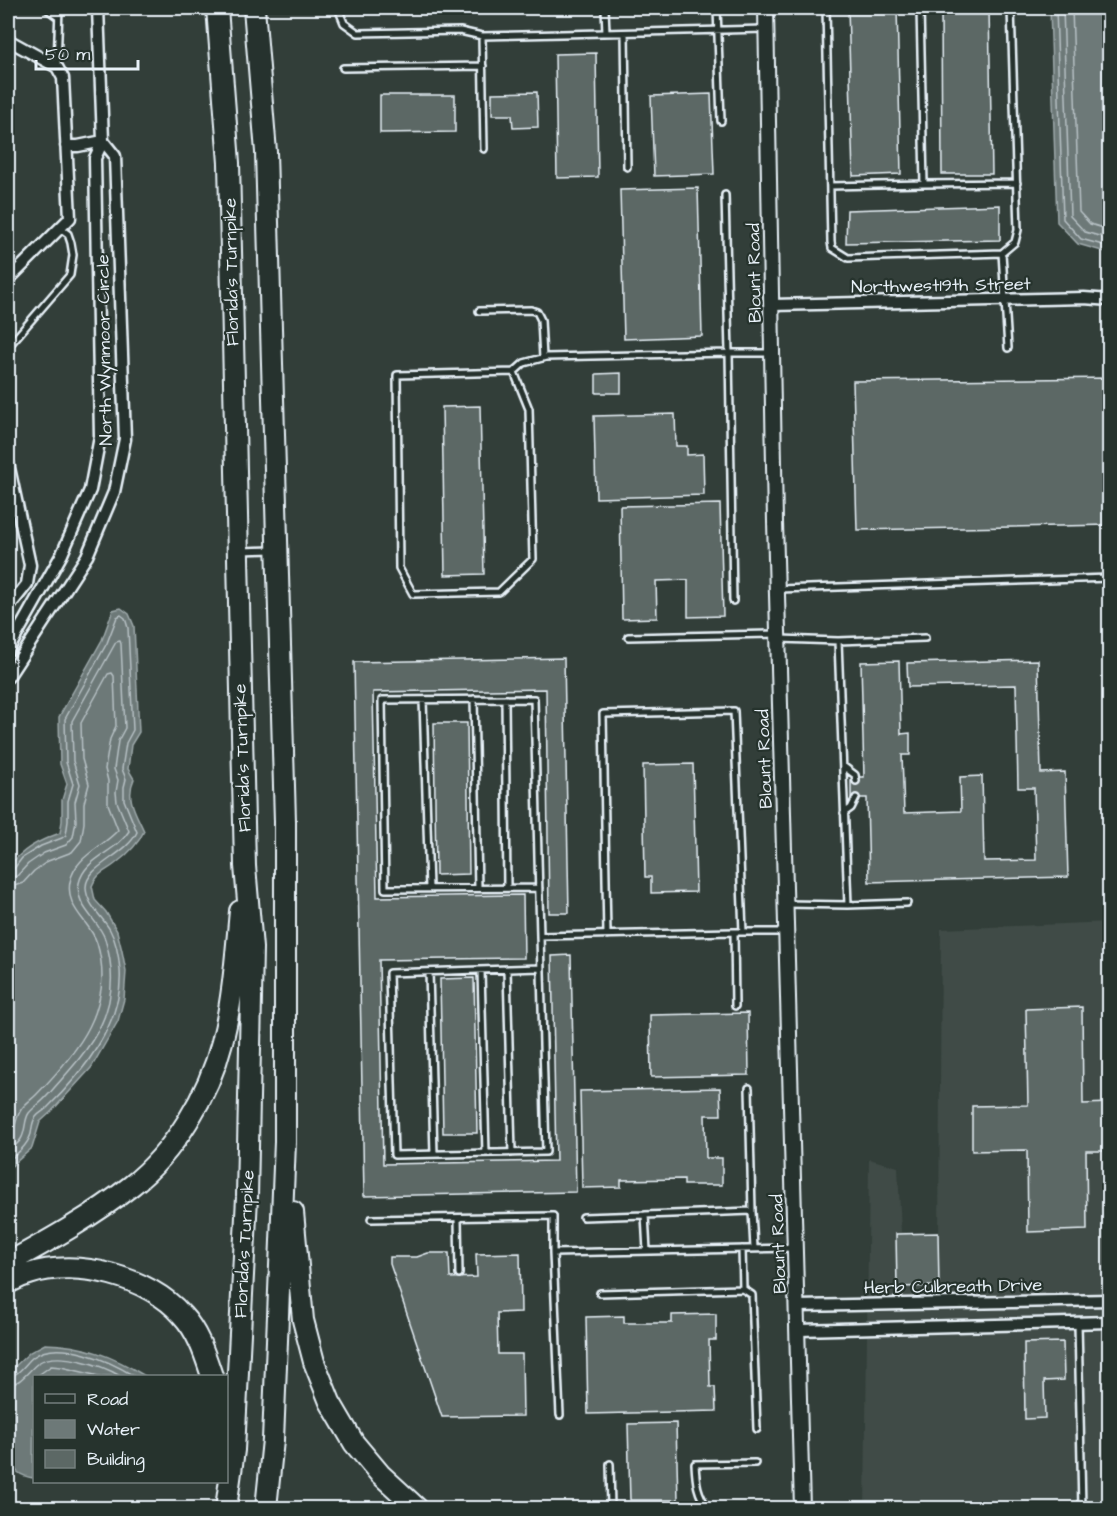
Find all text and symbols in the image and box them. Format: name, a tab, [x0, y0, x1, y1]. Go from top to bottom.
scale bar	[36, 33, 138, 71]
text: 50 m	[45, 42, 90, 67]
street label: Florida's Turnpike	[218, 197, 245, 346]
street label: Blount Road	[741, 223, 768, 323]
street label: North Wynmoor Circle	[90, 254, 120, 446]
street label: Northwest19th Street	[851, 271, 1032, 300]
street label: Florida's Turnpike	[227, 683, 258, 833]
street label: Blount Road	[750, 709, 779, 809]
street label: Florida's Turnpike	[228, 1169, 261, 1319]
street label: Blount Road	[764, 1194, 793, 1294]
street label: Herb Culbreath Drive	[864, 1272, 1043, 1301]
legend	[33, 1375, 228, 1483]
text: Road	[87, 1387, 128, 1412]
text: Water	[87, 1417, 140, 1442]
text: Building	[87, 1447, 145, 1473]

